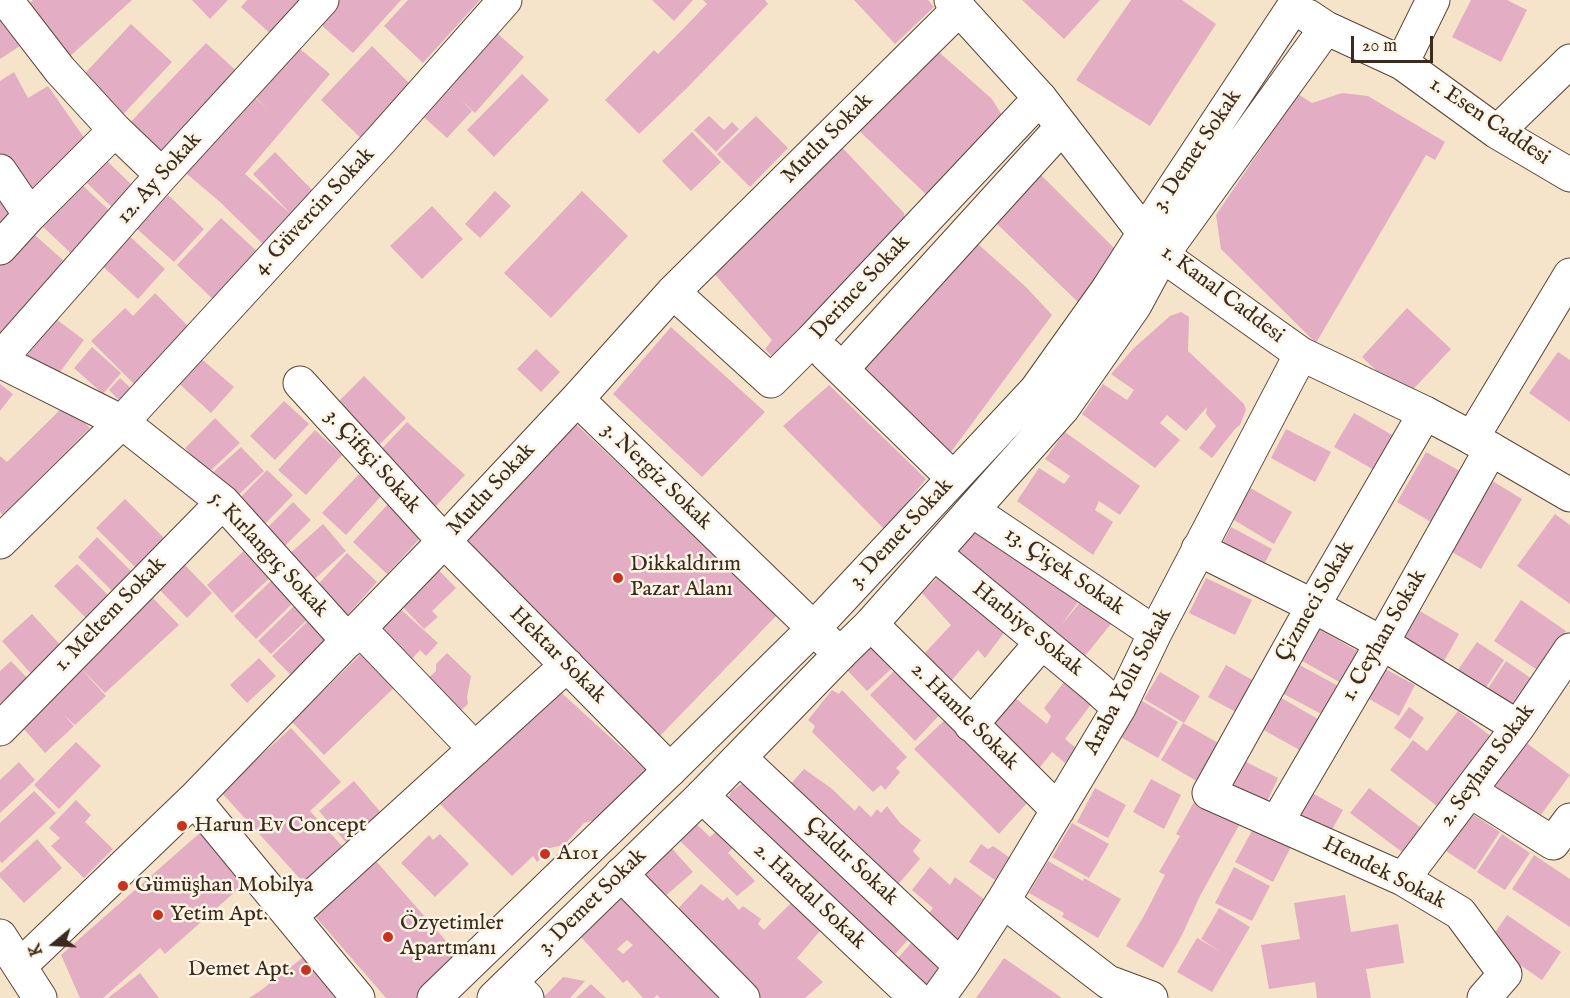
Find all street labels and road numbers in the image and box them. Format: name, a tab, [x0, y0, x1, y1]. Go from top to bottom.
street label: 1. Esen Caddesi	[1424, 72, 1554, 172]
street label: 3. Demet Sokak	[1148, 85, 1248, 217]
street label: Mutlu Sokak	[777, 88, 879, 190]
street label: 12. Ay Sokak	[112, 128, 208, 230]
street label: 4. Güvercin Sokak	[249, 142, 381, 282]
street label: Derince Sokak	[806, 230, 916, 346]
street label: 1. Kanal Caddesi	[1155, 240, 1289, 350]
street label: 3. Çiftçi Sokak	[318, 404, 426, 520]
street label: 3. Nergiz Sokak	[595, 418, 717, 536]
street label: Mutlu Sokak	[442, 438, 542, 542]
street label: 3. Demet Sokak	[844, 473, 960, 595]
street label: 5. Kırlangıç Sokak	[203, 486, 333, 624]
street label: 13. Çiçek Sokak	[999, 522, 1129, 622]
street label: Çizmeci Sokak	[1271, 537, 1361, 667]
street label: 1. Meltem Sokak	[49, 552, 173, 678]
street label: 1. Ceyhan Sokak	[1337, 565, 1433, 707]
street label: Harbiye Sokak	[966, 577, 1088, 683]
street label: Hektar Sokak	[503, 602, 611, 710]
street label: Araba Yolu Sokak	[1079, 604, 1179, 760]
street label: 2. Hamle Sokak	[904, 657, 1024, 777]
street label: 2. Seyhan Sokak	[1435, 699, 1541, 833]
street label: Çaldır Sokak	[799, 812, 903, 912]
street label: Hendek Sokak	[1318, 832, 1450, 916]
street label: 2. Hardal Sokak	[747, 838, 871, 956]
street label: 3. Demet Sokak	[533, 844, 653, 960]

